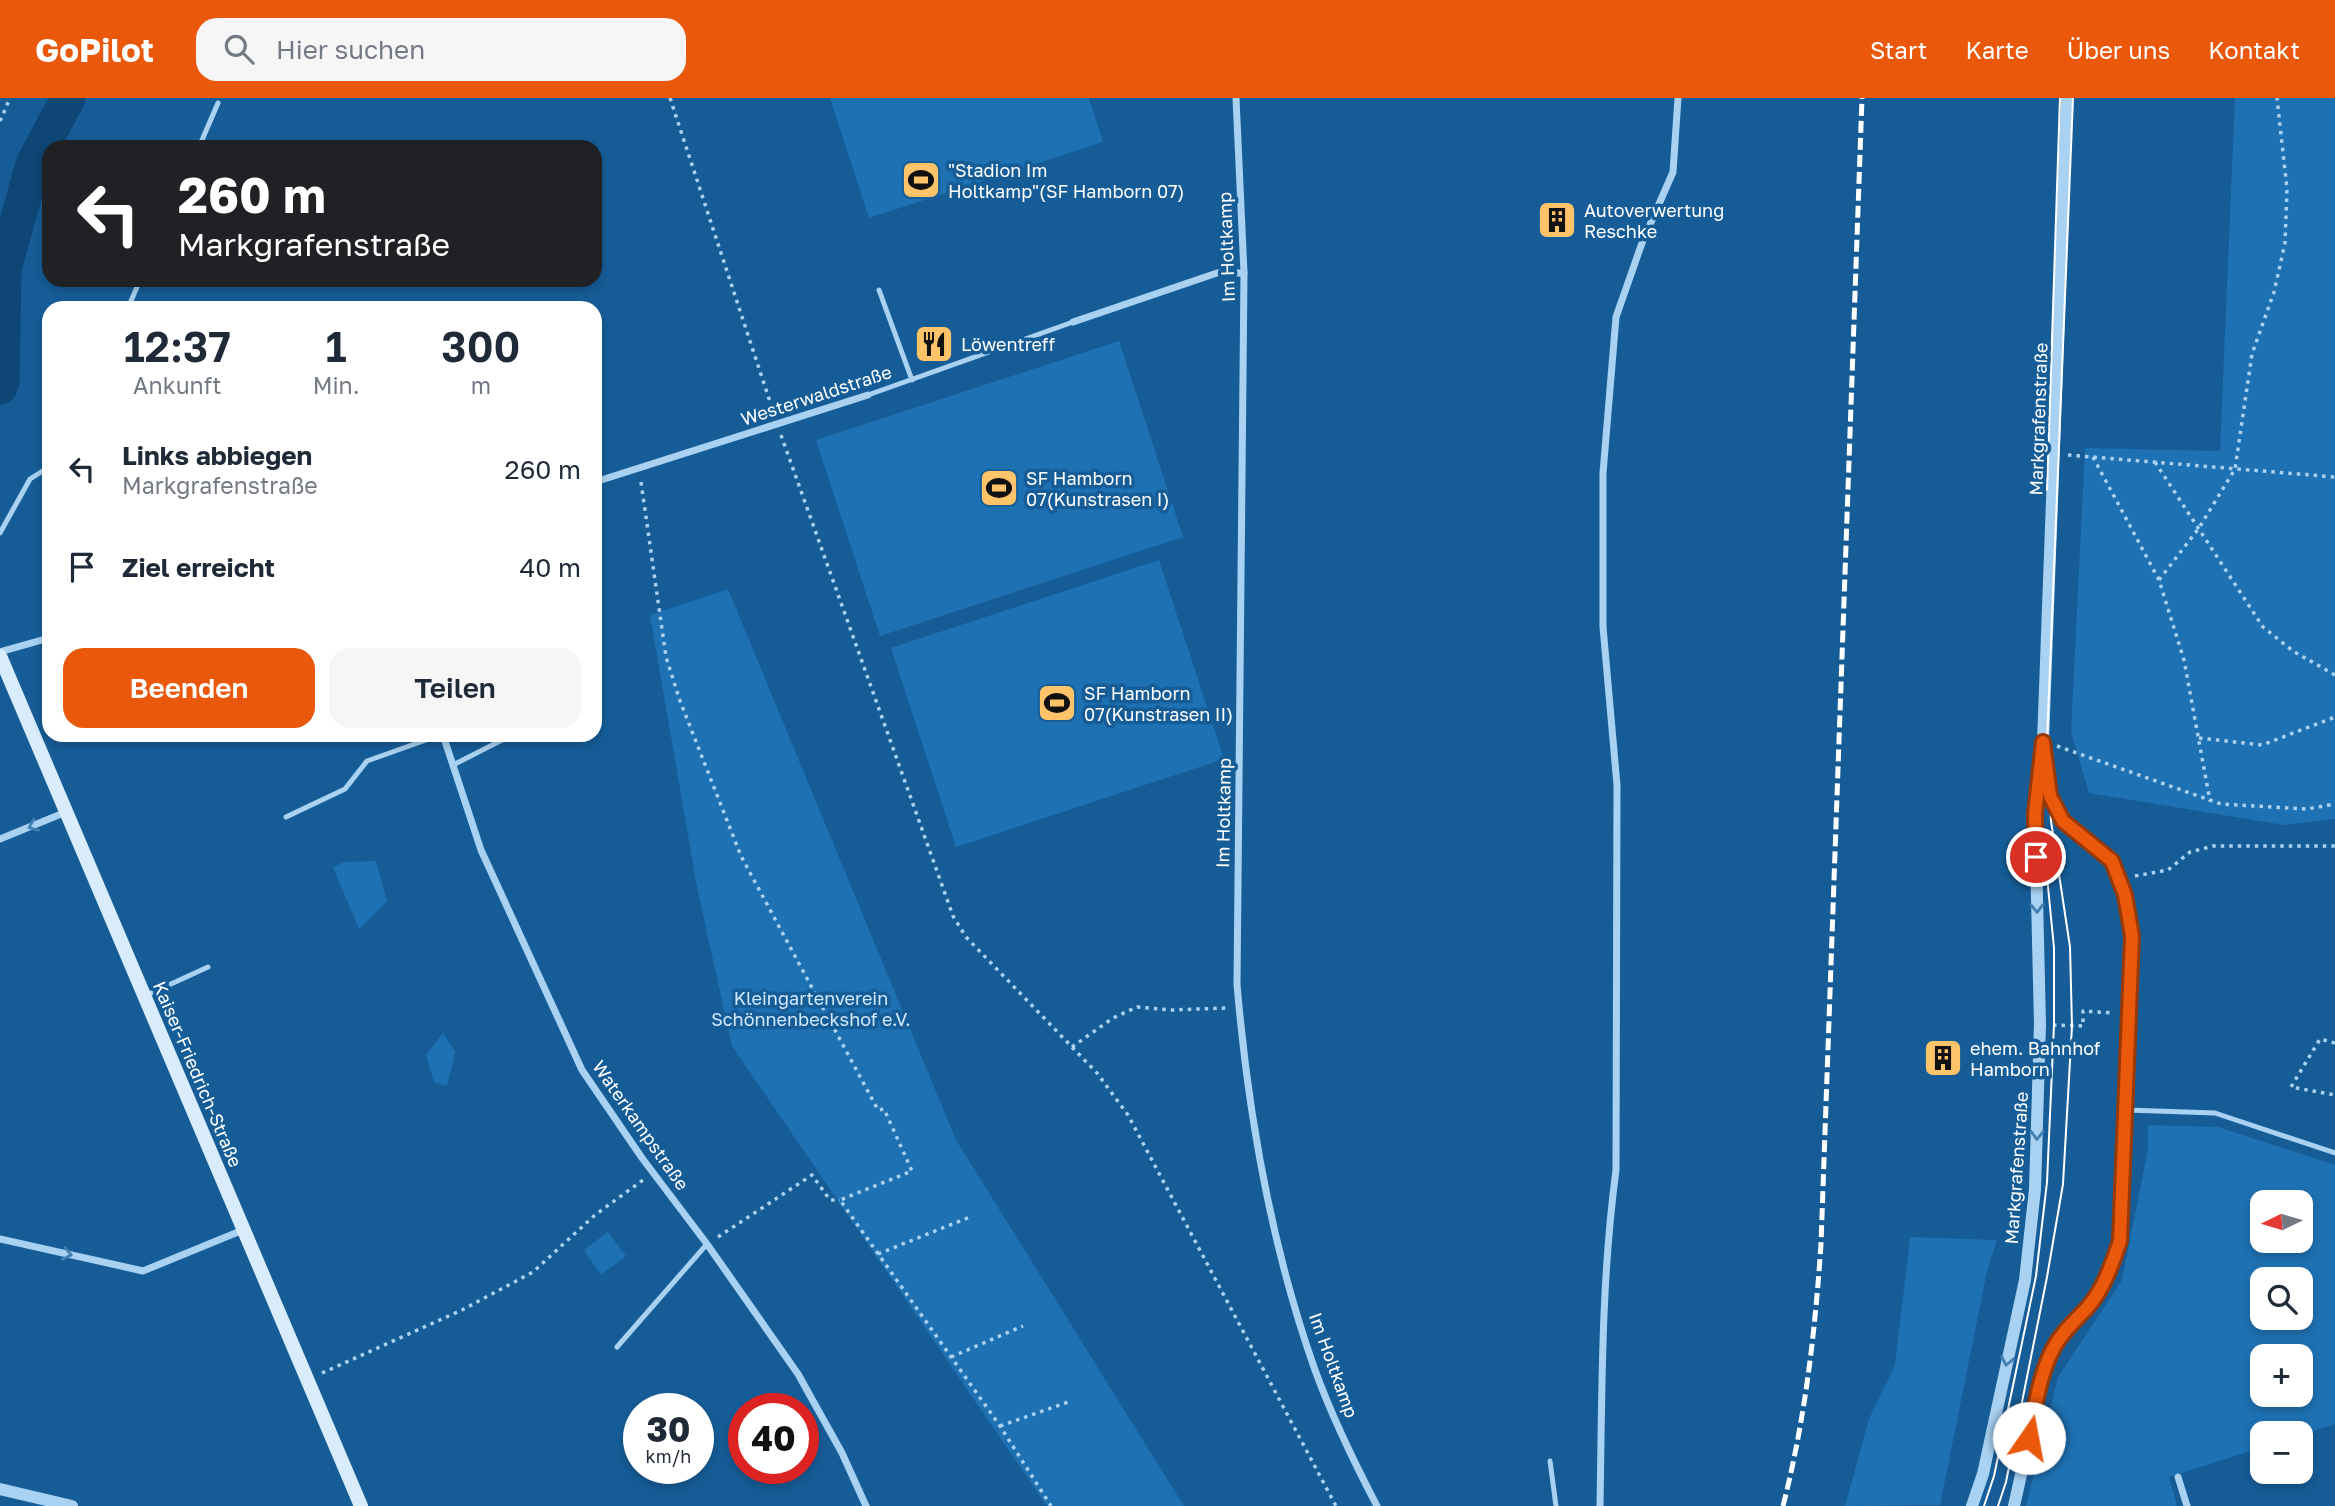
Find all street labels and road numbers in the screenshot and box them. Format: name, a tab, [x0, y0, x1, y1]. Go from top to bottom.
street label: Im Holtkamp	[1213, 191, 1239, 303]
street label: Markgrafenstraße	[2024, 342, 2052, 496]
street label: Westerwaldstraße	[738, 360, 894, 430]
street label: Im Holtkamp	[1211, 758, 1235, 868]
street label: Kaiser-Friedrich-Straße	[149, 978, 247, 1170]
street label: Waterkampstraße	[588, 1056, 694, 1194]
street label: Markgrafenstraße	[2000, 1091, 2032, 1245]
street label: Im Holtkamp	[1305, 1309, 1363, 1421]

